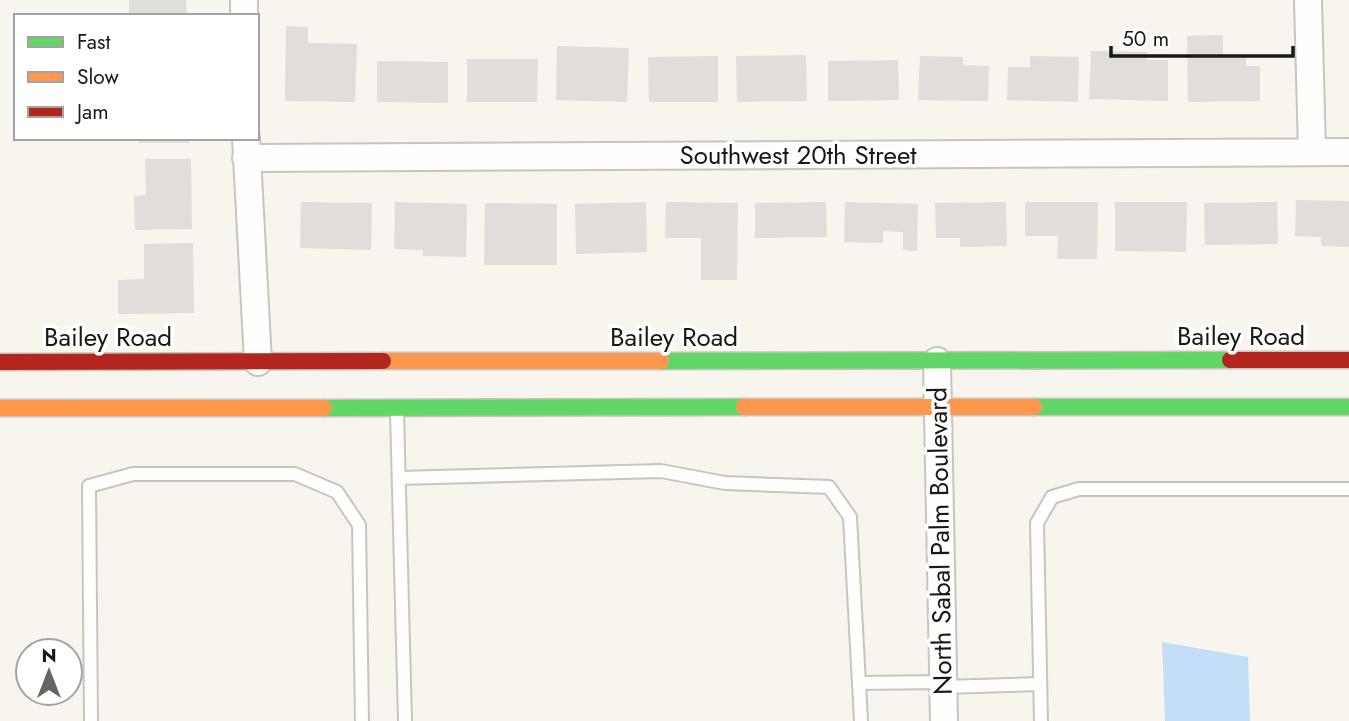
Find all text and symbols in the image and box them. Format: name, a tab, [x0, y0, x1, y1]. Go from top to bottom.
legend	[14, 14, 259, 140]
scale bar	[1111, 14, 1293, 58]
text: 50 m	[1122, 24, 1169, 54]
text: Fast	[77, 27, 110, 57]
text: Slow	[77, 62, 119, 92]
text: Jam	[74, 97, 109, 127]
street label: Southwest 20th Street	[679, 136, 917, 174]
street label: Bailey Road	[1177, 317, 1305, 355]
street label: Bailey Road	[44, 318, 172, 356]
street label: Bailey Road	[610, 318, 738, 356]
street label: North Sabal Palm Boulevard	[918, 387, 962, 695]
north arrow	[14, 637, 84, 707]
text: N	[41, 642, 57, 669]

